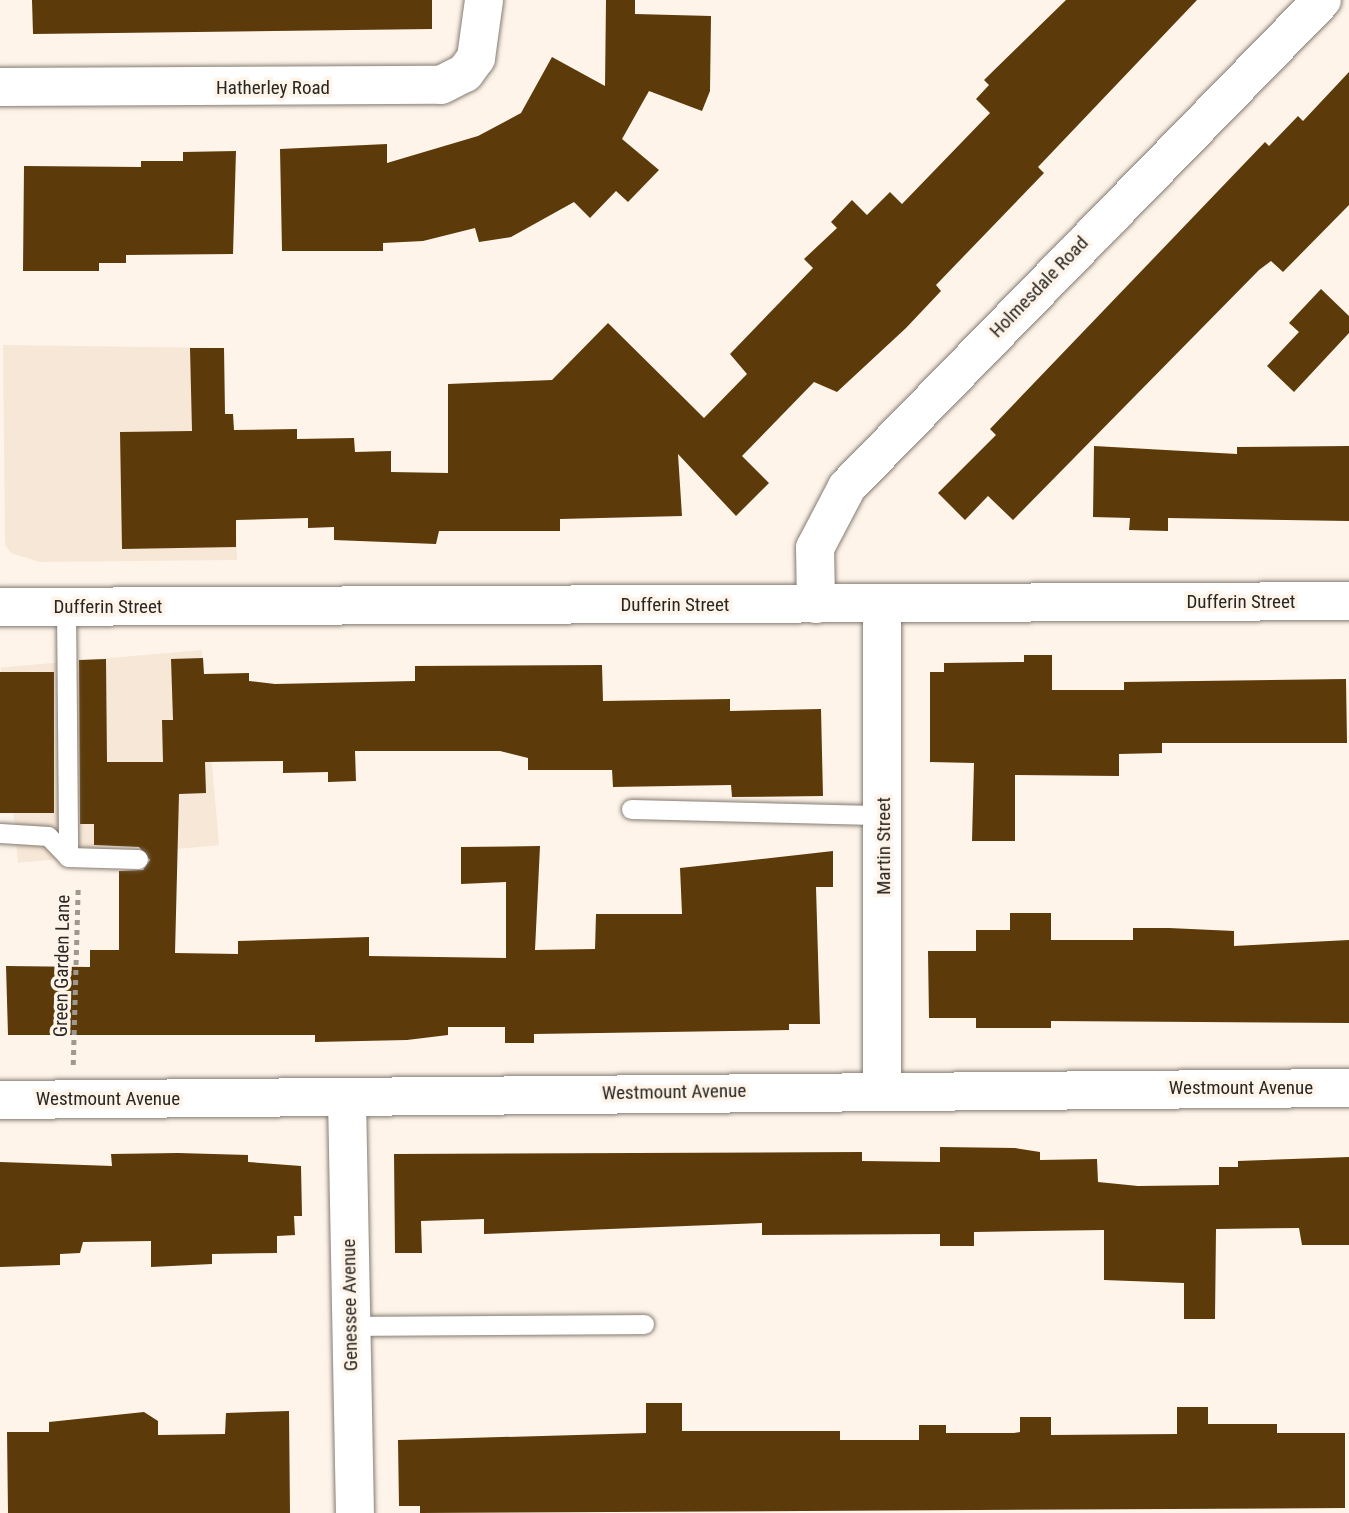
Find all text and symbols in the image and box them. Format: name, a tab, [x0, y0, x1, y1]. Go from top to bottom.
street label: Hatherley Road	[216, 77, 330, 99]
street label: Holmesdale Road	[985, 232, 1093, 342]
street label: Dufferin Street	[1187, 591, 1295, 613]
street label: Dufferin Street	[621, 594, 729, 616]
street label: Dufferin Street	[54, 596, 162, 618]
street label: Martin Street	[873, 797, 895, 895]
street label: Green Garden Lane	[49, 895, 75, 1037]
street label: Westmount Avenue	[1169, 1077, 1313, 1099]
street label: Westmount Avenue	[602, 1079, 746, 1105]
street label: Westmount Avenue	[36, 1088, 180, 1110]
street label: Genessee Avenue	[337, 1239, 363, 1371]

